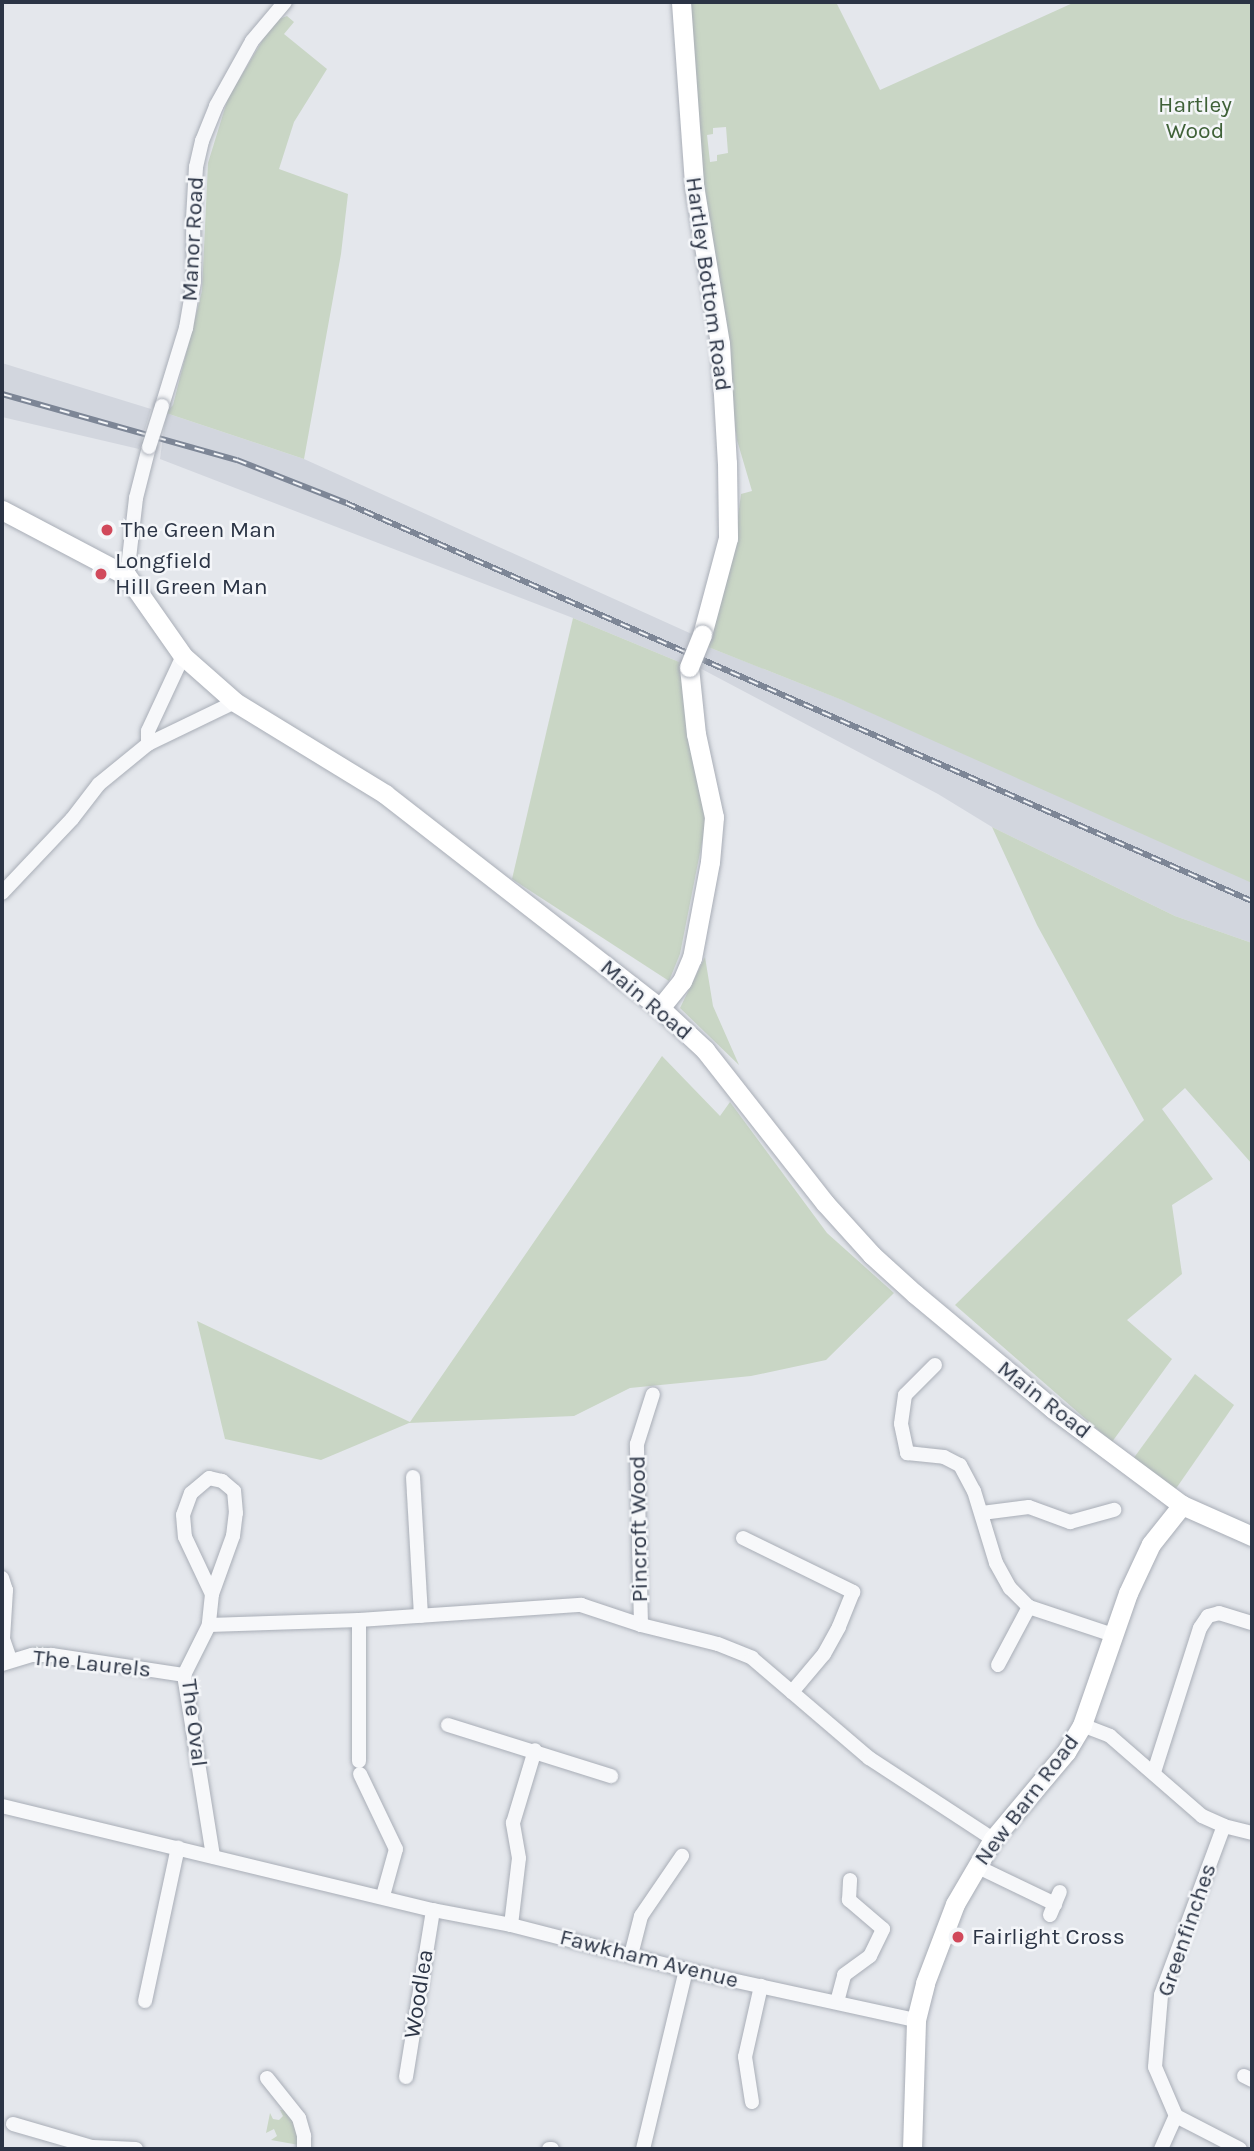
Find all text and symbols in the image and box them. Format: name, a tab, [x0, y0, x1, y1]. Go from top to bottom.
park label: Hartley Wood	[1158, 91, 1232, 145]
street label: Hartley Bottom Road	[679, 175, 737, 393]
street label: Manor Road	[176, 176, 210, 302]
place label: The Green Man	[121, 516, 276, 544]
marker: The Green Man	[99, 522, 115, 538]
place label: Longfield Hill Green Man	[115, 547, 268, 601]
marker: Longfield Hill Green Man	[93, 566, 109, 582]
street label: Main Road	[595, 954, 697, 1046]
street label: Main Road	[992, 1355, 1096, 1445]
street label: Pincroft Wood	[624, 1455, 654, 1603]
street label: The Laurels	[32, 1644, 152, 1684]
street label: The Oval	[175, 1678, 213, 1768]
street label: New Barn Road	[969, 1729, 1085, 1871]
street label: Greenfinches	[1151, 1860, 1223, 2000]
street label: Fawkham Avenue	[557, 1923, 741, 1995]
place label: Fairlight Cross	[972, 1923, 1125, 1951]
marker: Fairlight Cross	[950, 1929, 966, 1945]
street label: Woodlea	[398, 1948, 440, 2040]

